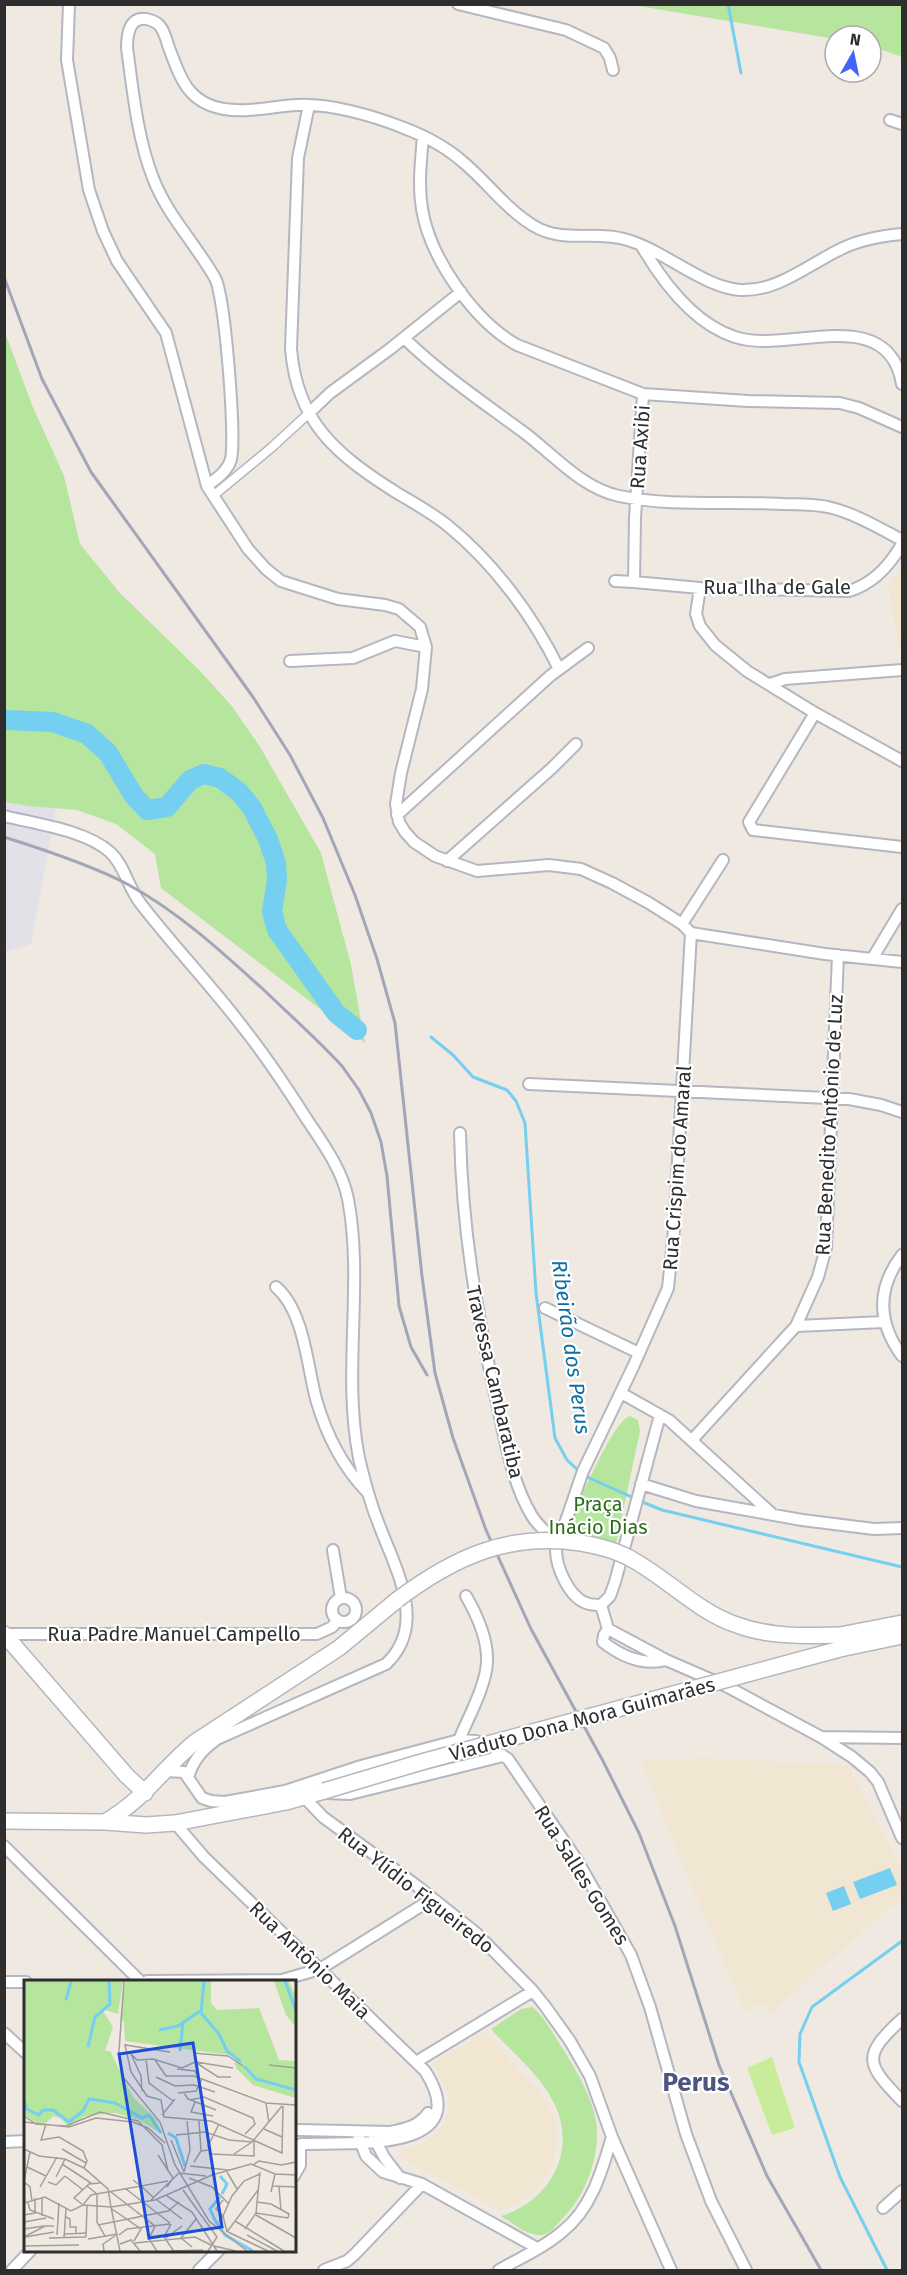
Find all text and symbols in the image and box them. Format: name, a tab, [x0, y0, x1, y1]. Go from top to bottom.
north arrow	[823, 24, 883, 84]
text: N	[849, 29, 862, 50]
street label: Rua Axibi	[625, 404, 655, 490]
street label: Rua Ilha de Gale	[703, 575, 851, 599]
street label: Rua Benedito Antônio de Luz	[810, 994, 848, 1256]
street label: Rua Crispim do Amaral	[658, 1065, 696, 1271]
water label: Ribeirão dos Perus	[546, 1258, 596, 1436]
street label: Travessa Cambaratiba	[461, 1283, 529, 1481]
park label: Praça Inácio Dias	[548, 1492, 648, 1539]
street label: Rua Padre Manuel Campello	[47, 1622, 301, 1646]
street label: Viaduto Dona Mora Guimarães	[447, 1672, 717, 1766]
street label: Rua Salles Gomes	[529, 1801, 635, 1949]
street label: Rua Ylídio Figueiredo	[333, 1822, 499, 1958]
street label: Rua Antônio Maia	[244, 1896, 376, 2024]
inset map	[24, 1980, 296, 2251]
district label: Perus	[662, 2067, 730, 2098]

